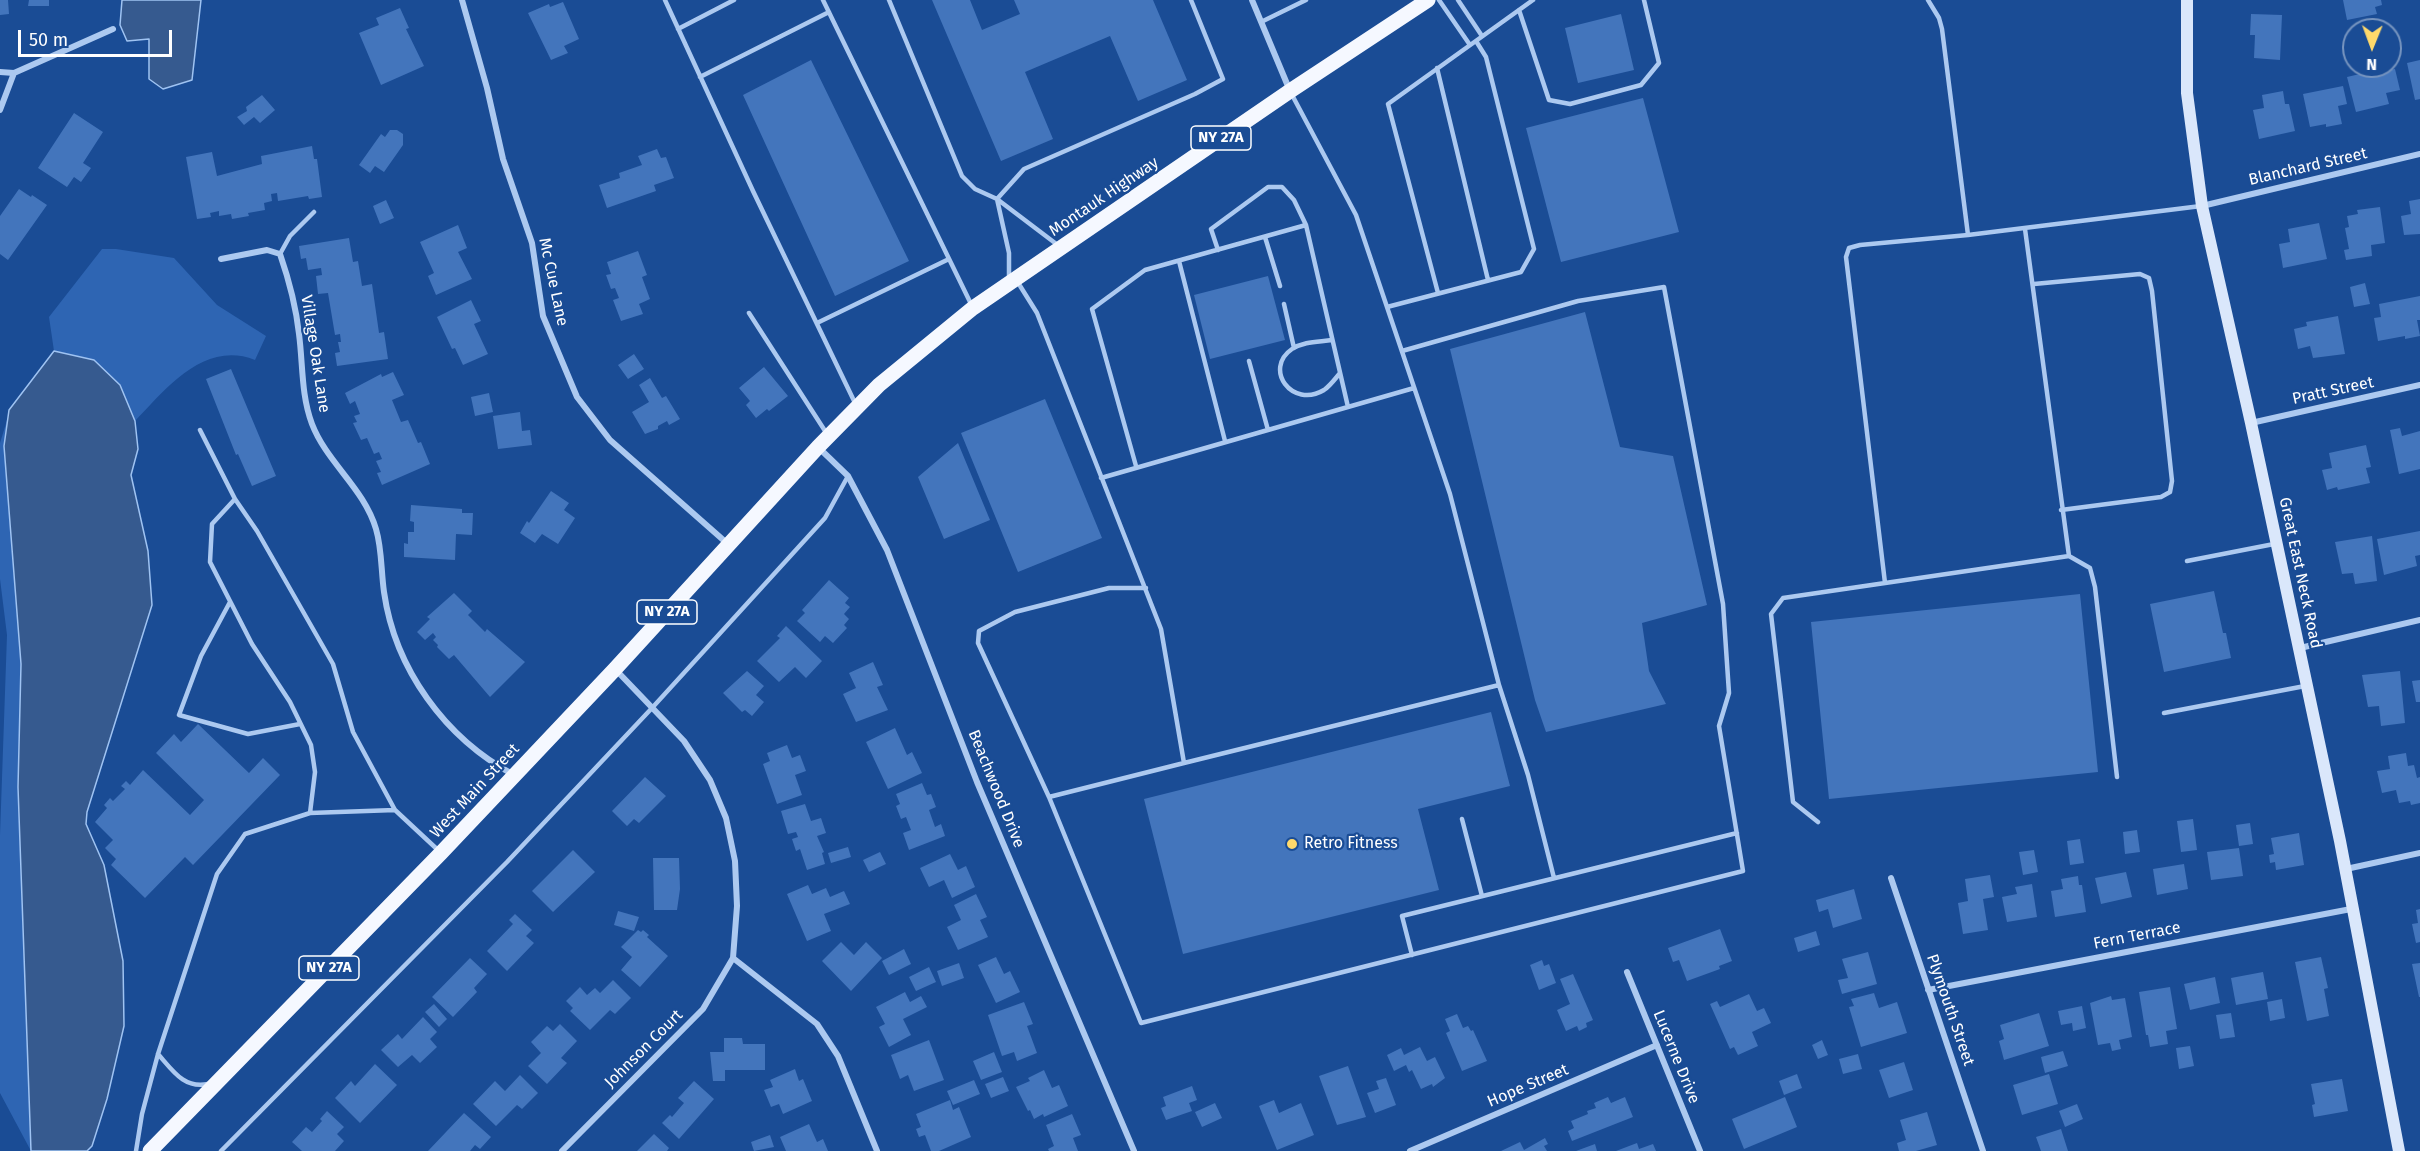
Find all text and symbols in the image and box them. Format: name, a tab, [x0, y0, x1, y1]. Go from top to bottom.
scale bar	[21, 18, 176, 56]
north arrow	[2342, 18, 2402, 78]
text: 50 m	[29, 29, 68, 51]
text: N	[2366, 55, 2377, 74]
road number: NY 27A	[1191, 126, 1251, 150]
street label: Blanchard Street	[2247, 144, 2369, 190]
street label: Montauk Highway	[1046, 153, 1162, 241]
street label: Mc Cue Lane	[534, 236, 572, 328]
street label: Village Oak Lane	[296, 294, 334, 414]
street label: Pratt Street	[2291, 373, 2375, 409]
street label: Great East Neck Road	[2275, 496, 2325, 650]
road number: NY 27A	[637, 600, 697, 624]
street label: Beachwood Drive	[964, 727, 1028, 851]
street label: West Main Street	[426, 740, 524, 842]
place label: Retro Fitness	[1304, 834, 1398, 854]
marker: Retro Fitness	[1285, 837, 1299, 851]
street label: Fern Terrace	[2092, 918, 2182, 954]
street label: Plymouth Street	[1922, 952, 1978, 1068]
road number: NY 27A	[299, 956, 359, 980]
street label: Johnson Court	[601, 1006, 687, 1092]
street label: Lucerne Drive	[1649, 1007, 1703, 1107]
street label: Hope Street	[1485, 1060, 1571, 1112]

